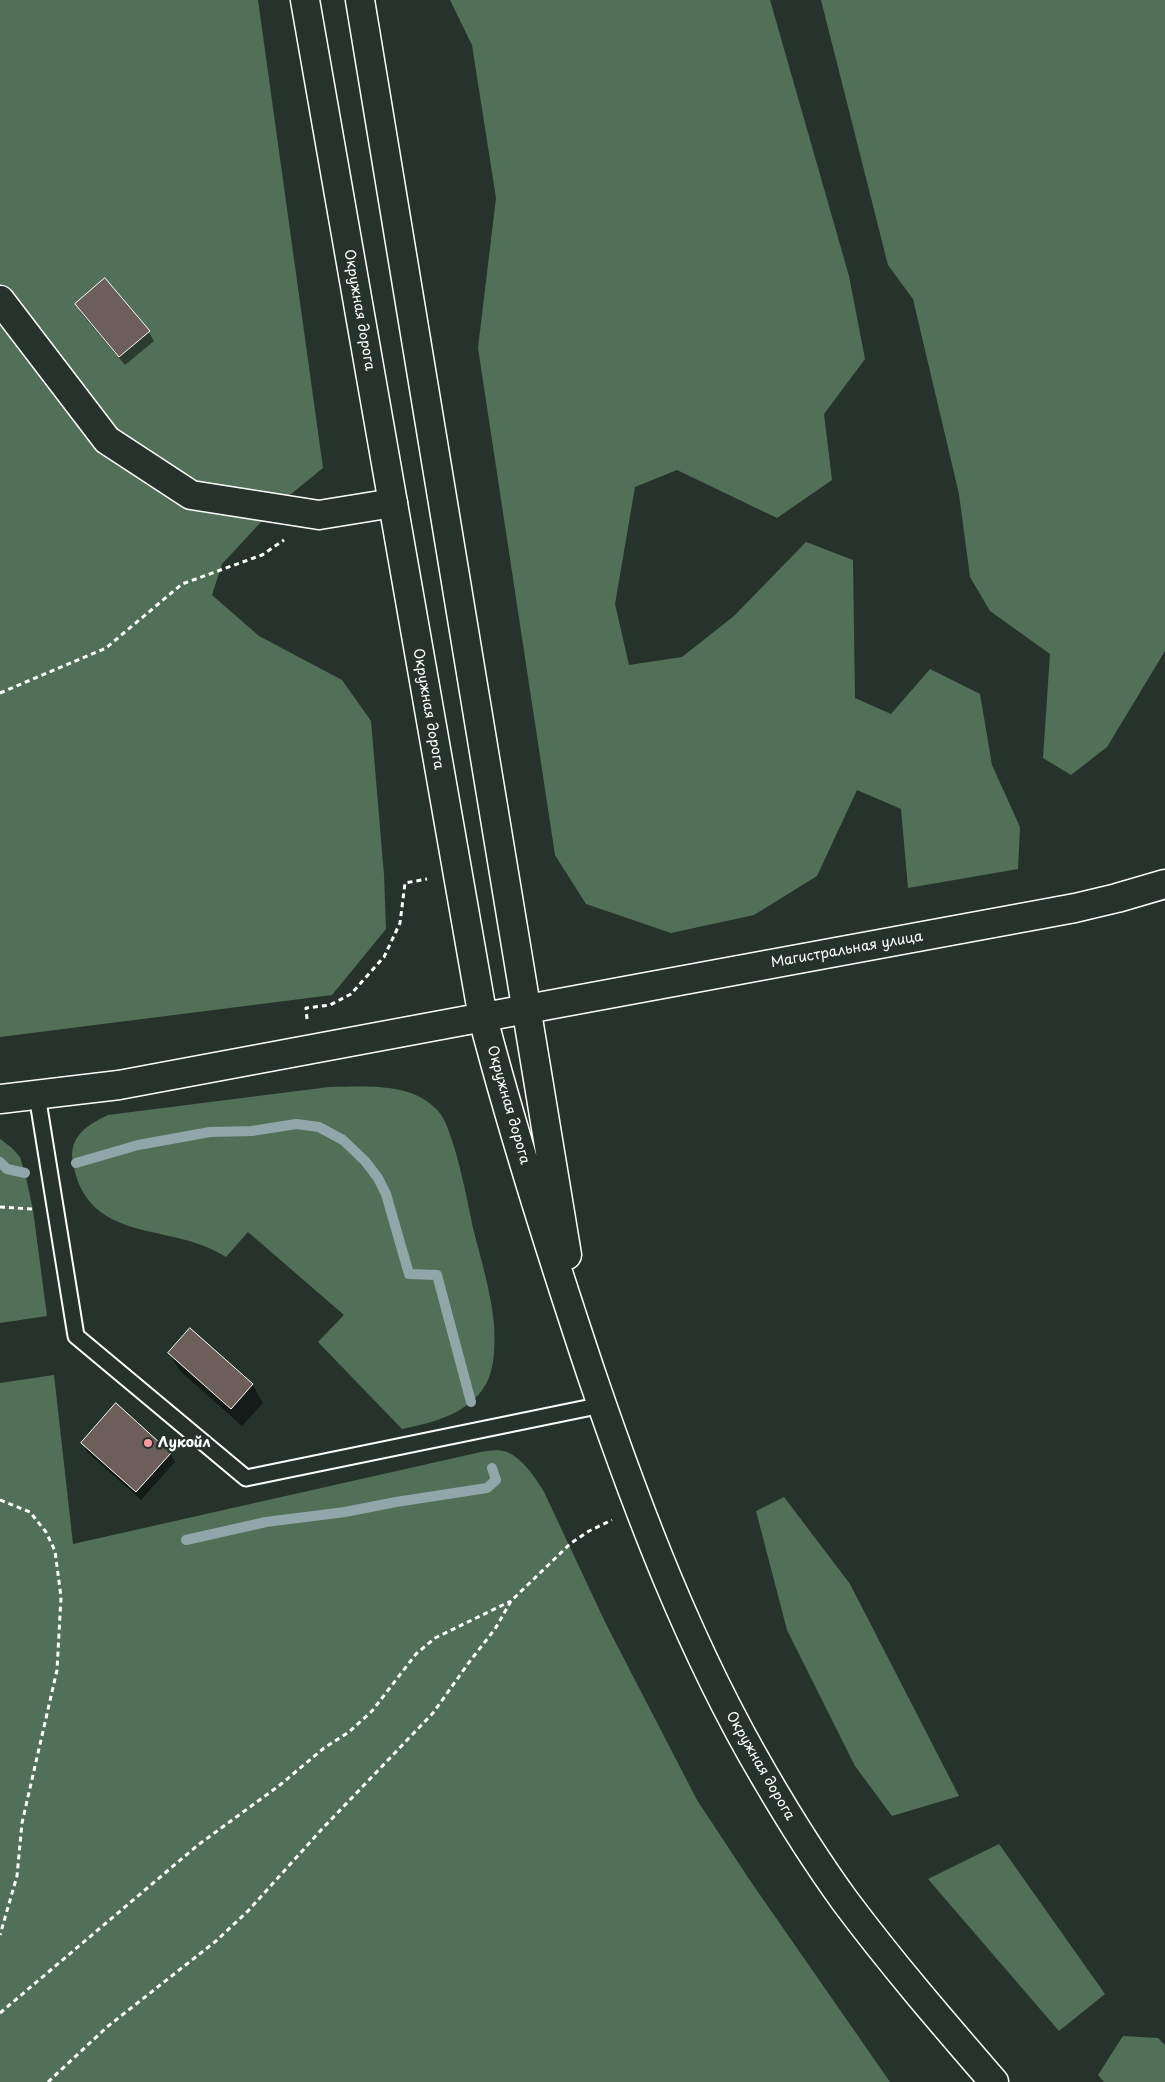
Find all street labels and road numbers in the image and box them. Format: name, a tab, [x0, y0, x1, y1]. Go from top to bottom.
street label: Окружная дорога	[340, 248, 378, 372]
street label: Окружная дорога	[409, 647, 447, 771]
street label: Магистральная улица	[770, 928, 924, 972]
street label: Окружная дорога	[483, 1044, 533, 1166]
street label: Окружная дорога	[722, 1709, 798, 1823]

